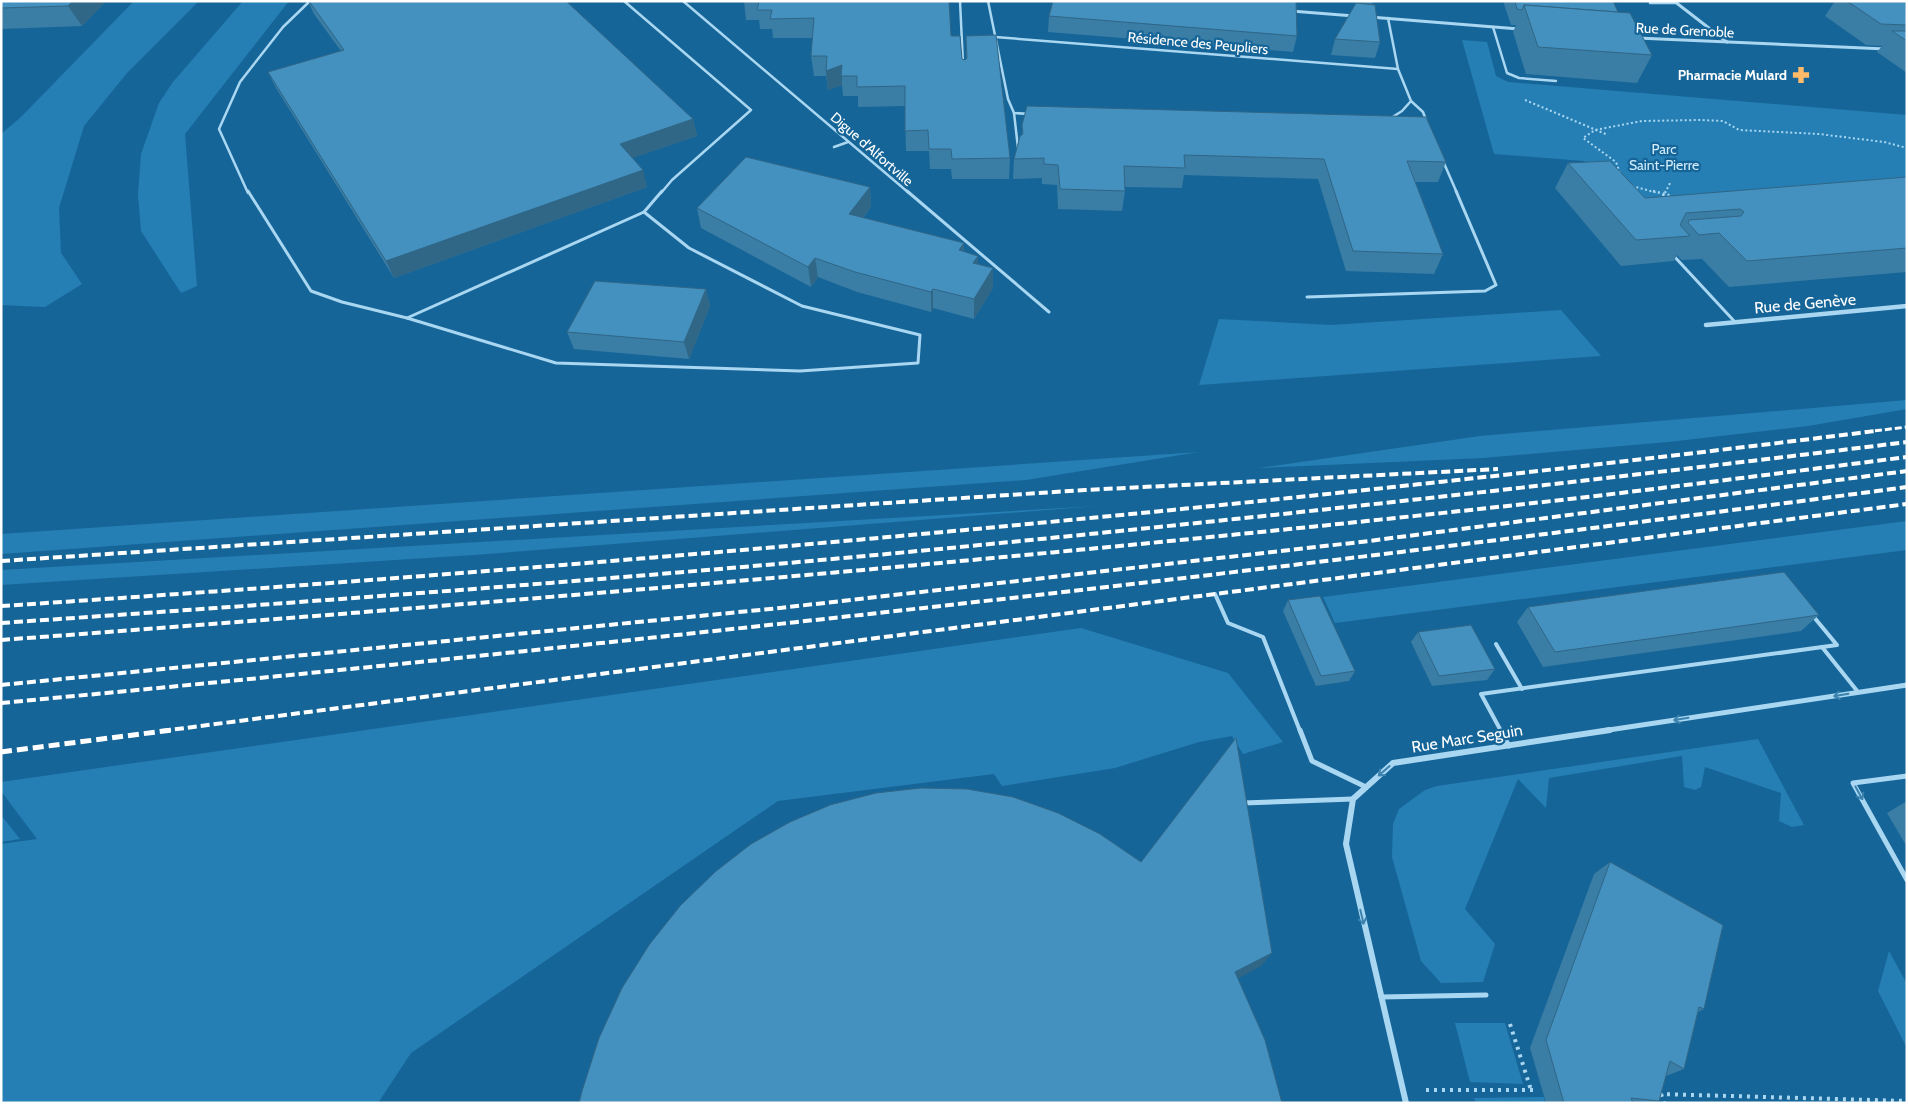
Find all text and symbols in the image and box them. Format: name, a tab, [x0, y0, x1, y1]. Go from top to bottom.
street label: Rue de Grenoble	[1635, 18, 1735, 42]
street label: Résidence des Peupliers	[1127, 28, 1269, 58]
pharmacy icon: Pharmacie Mulard	[1791, 65, 1811, 85]
place label: Pharmacie Mulard	[1678, 66, 1787, 84]
street label: Digue d'Alfortville	[827, 108, 917, 190]
park label: Parc Saint-Pierre	[1629, 140, 1699, 174]
street label: Rue de Genève	[1753, 290, 1857, 317]
one-way arrow	[1834, 690, 1850, 700]
one-way arrow	[1673, 715, 1689, 725]
street label: Rue Marc Seguin	[1410, 720, 1524, 757]
one-way arrow	[1378, 765, 1391, 776]
one-way arrow	[1854, 786, 1864, 801]
one-way arrow	[1358, 908, 1367, 924]

